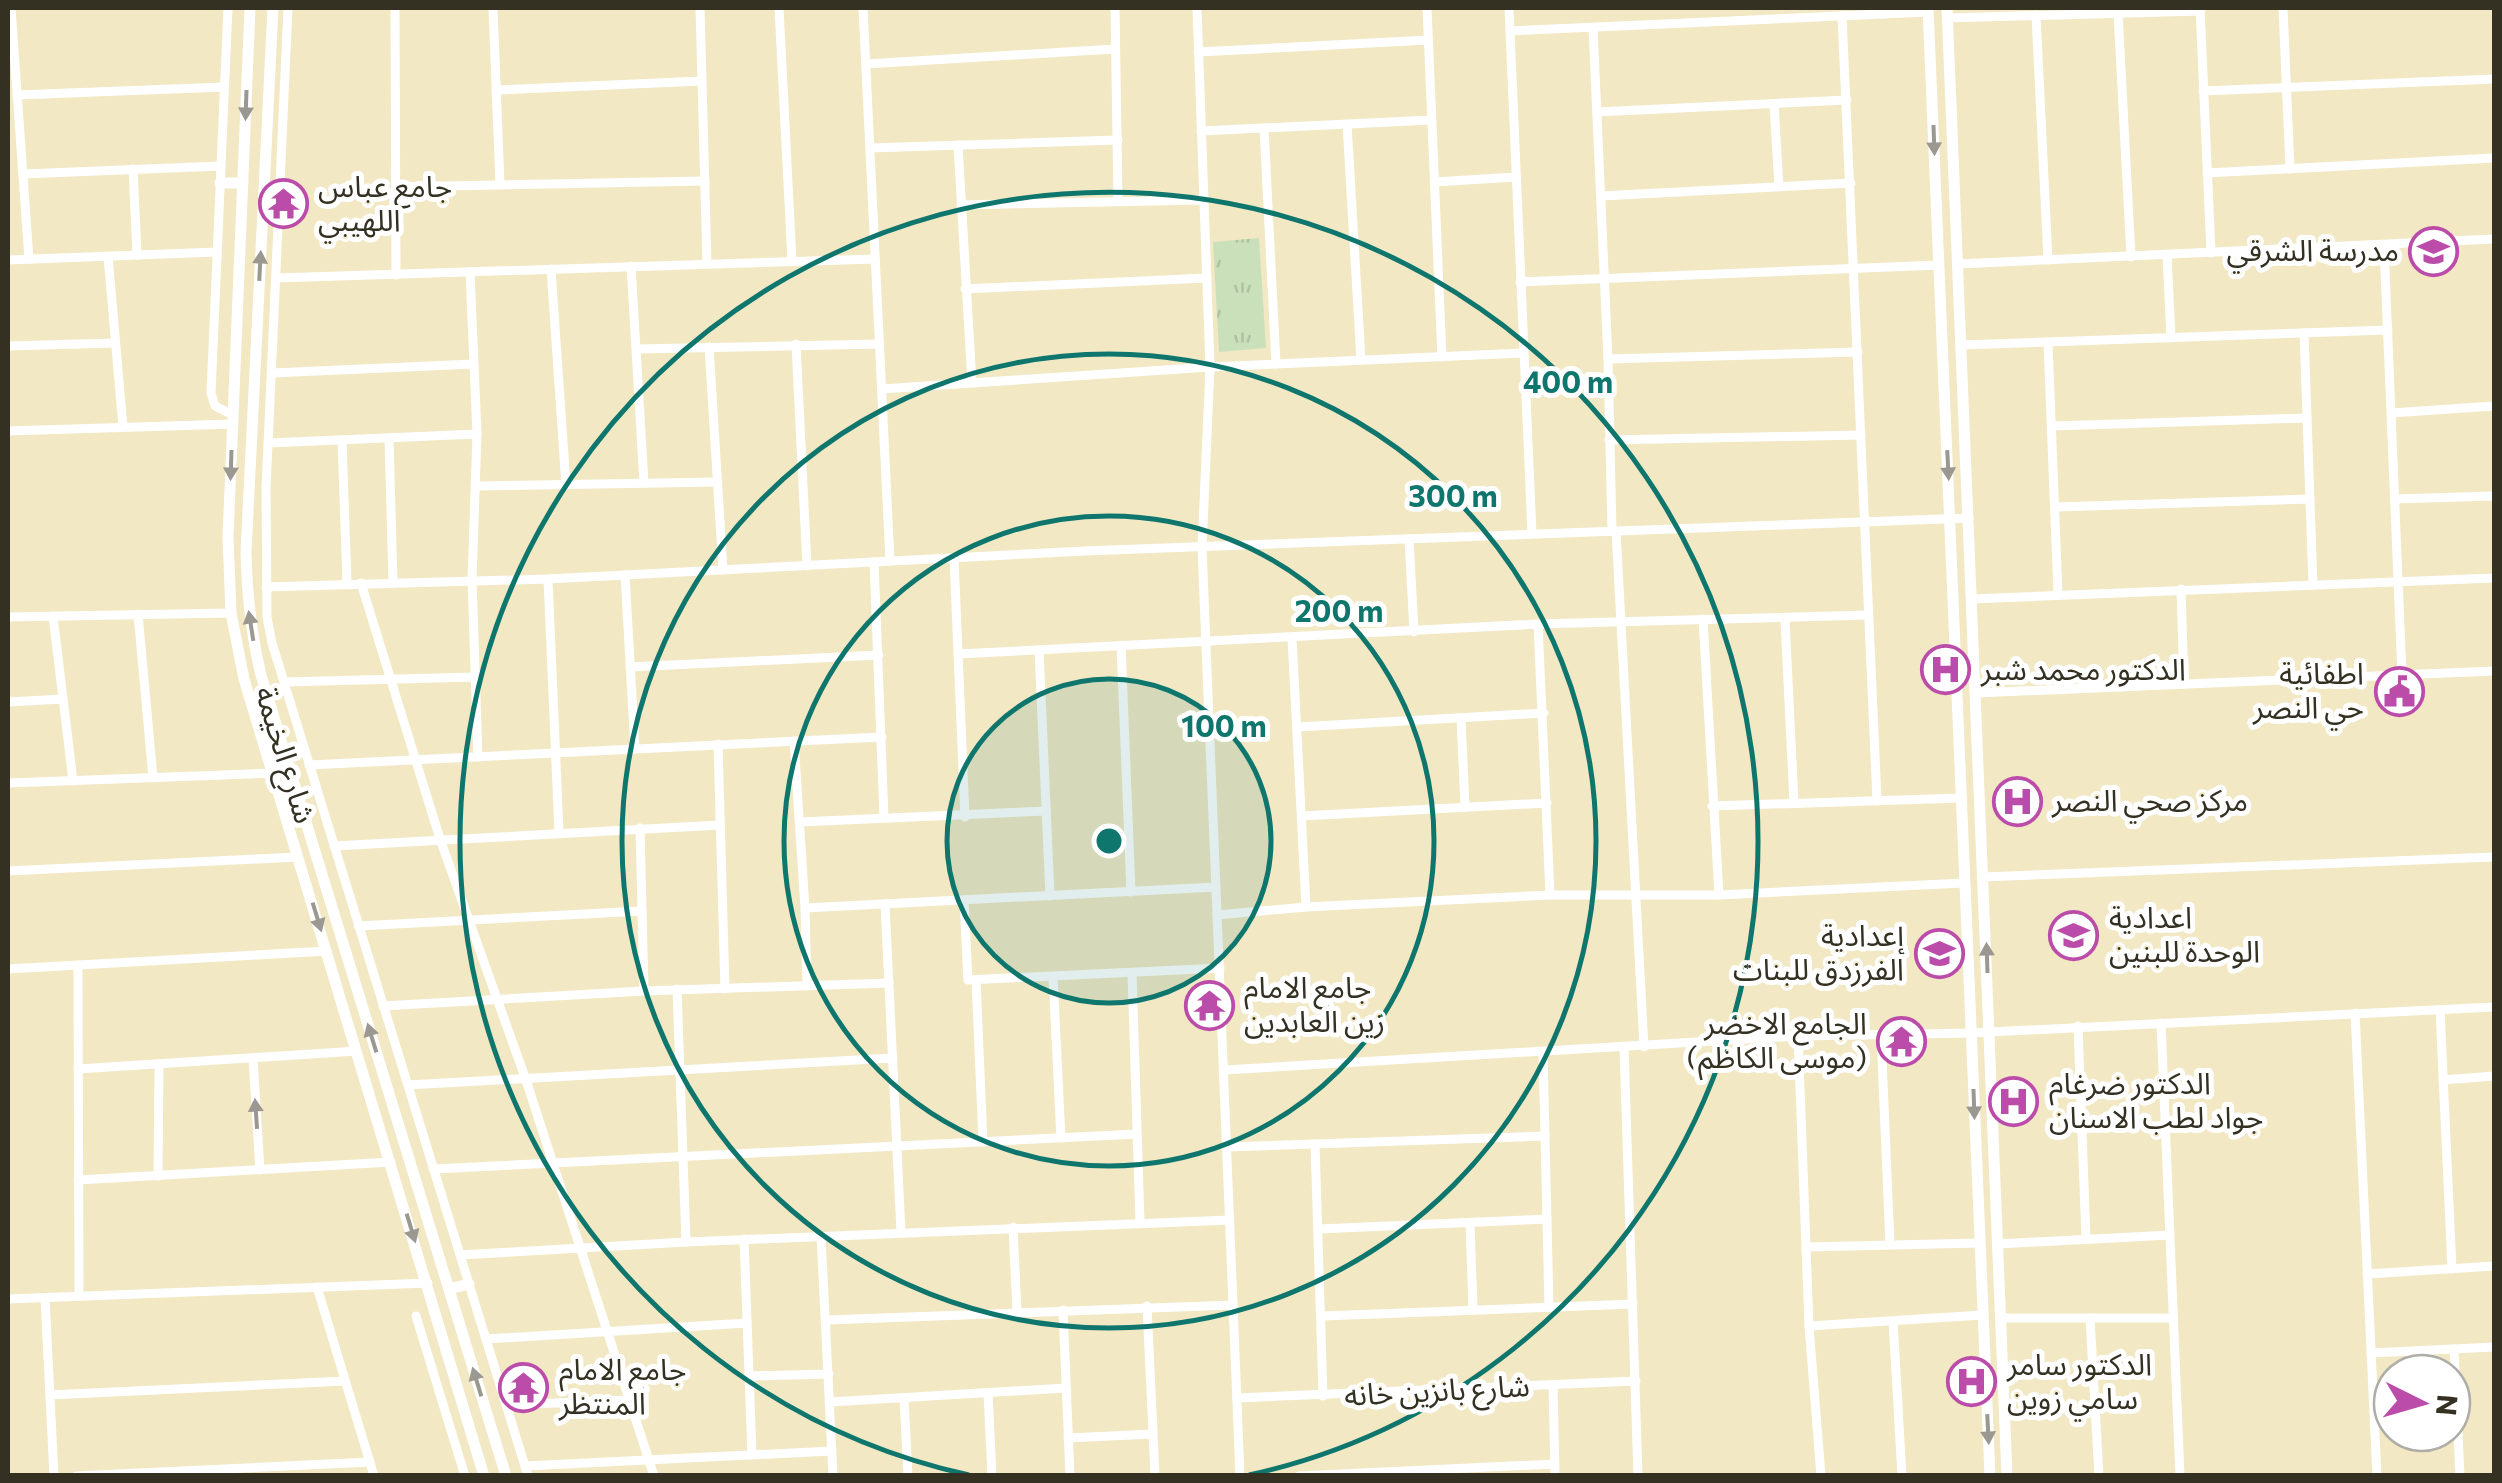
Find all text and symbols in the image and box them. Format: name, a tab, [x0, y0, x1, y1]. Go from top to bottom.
one-way arrow	[238, 89, 254, 121]
one-way arrow	[1926, 124, 1942, 156]
place label: جامع عباس اللهيبي	[318, 166, 452, 244]
temple icon: جامع عباس اللهيبي	[257, 178, 309, 230]
school or university icon: مدرسة الشرقي	[2408, 225, 2460, 277]
place label: مدرسة الشرقي	[2226, 230, 2399, 274]
one-way arrow	[252, 250, 268, 282]
text: 400 m	[1523, 362, 1613, 399]
one-way arrow	[223, 449, 239, 481]
one-way arrow	[1940, 449, 1956, 481]
text: 300 m	[1408, 476, 1498, 513]
text: 200 m	[1295, 591, 1383, 628]
one-way arrow	[242, 609, 258, 641]
hospital icon: الدكتور محمد شبر	[1920, 644, 1972, 696]
place label: الدكتور محمد شبر	[1980, 649, 2186, 687]
place label: اطفائية حي النصر	[2252, 653, 2364, 731]
public building icon: اطفائية حي النصر	[2373, 665, 2425, 717]
street label: شارع الخيمة	[243, 681, 326, 829]
text: 100 m	[1181, 706, 1267, 743]
hospital icon: مركز صحي النصر	[1991, 775, 2043, 827]
place label: مركز صحي النصر	[2051, 780, 2248, 824]
centre of rings	[1091, 823, 1127, 859]
place label: اعدادية الوحدة للبنين	[2109, 897, 2260, 969]
one-way arrow	[310, 902, 325, 933]
school or university icon: اعدادية الوحدة للبنين	[2048, 909, 2100, 961]
place label: إعدادية الفرزدق للبنات	[1733, 915, 1905, 987]
school or university icon: إعدادية الفرزدق للبنات	[1913, 927, 1965, 979]
one-way arrow	[1978, 942, 1994, 974]
place label: جامع الامام زين العابدين	[1244, 967, 1385, 1039]
temple icon: جامع الامام زين العابدين	[1183, 979, 1235, 1031]
place label: الجامع الاخضر (موسى الكاظم)	[1687, 1003, 1867, 1081]
temple icon: الجامع الاخضر (موسى الكاظم)	[1876, 1015, 1928, 1067]
one-way arrow	[364, 1022, 379, 1053]
place label: الدكتور ضرغام جواد لطب الاسنان	[2049, 1063, 2263, 1135]
hospital icon: الدكتور ضرغام جواد لطب الاسنان	[1988, 1075, 2040, 1127]
one-way arrow	[1966, 1089, 1982, 1121]
one-way arrow	[248, 1097, 264, 1129]
one-way arrow	[404, 1213, 419, 1244]
place label: الدكتور سامر سامي زوين	[2006, 1344, 2152, 1422]
place label: جامع الامام المنتظر	[558, 1349, 686, 1421]
north arrow	[2372, 1353, 2472, 1453]
hospital icon: الدكتور سامر سامي زوين	[1946, 1356, 1998, 1408]
temple icon: جامع الامام المنتظر	[498, 1361, 550, 1413]
street label: شارع بانزين خانه	[1343, 1365, 1531, 1418]
one-way arrow	[469, 1367, 484, 1397]
text: N	[2430, 1393, 2466, 1417]
one-way arrow	[1980, 1413, 1996, 1445]

